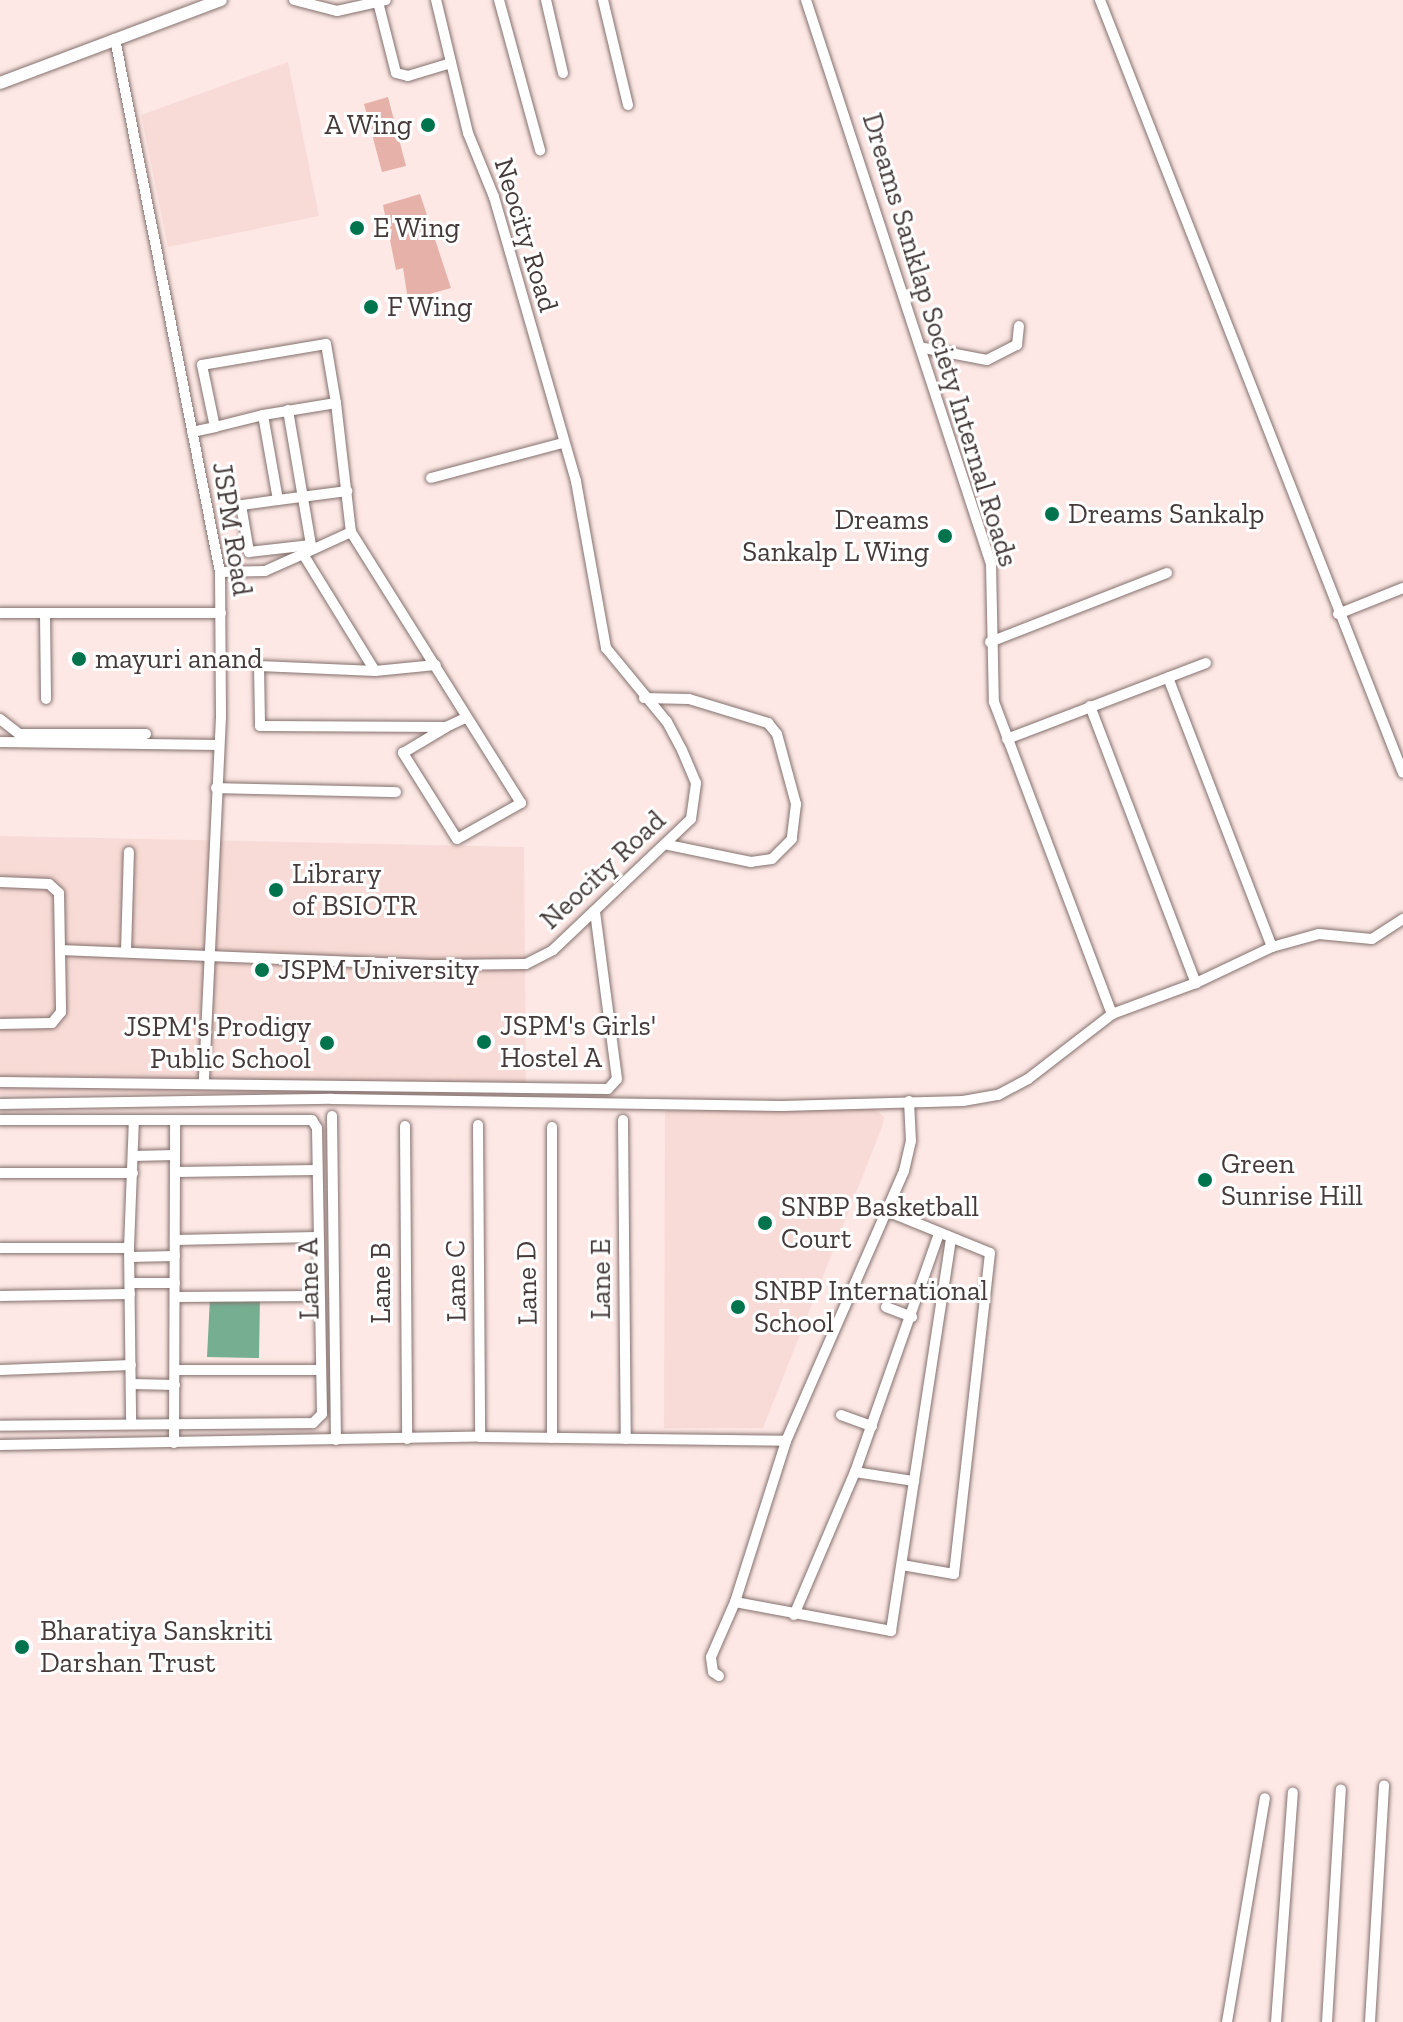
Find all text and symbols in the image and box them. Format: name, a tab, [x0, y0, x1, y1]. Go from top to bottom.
place label: A Wing	[323, 108, 412, 142]
street label: Dreams Sanklap Society Internal Roads	[855, 109, 1025, 571]
marker: A Wing	[419, 116, 437, 134]
street label: Neocity Road	[487, 154, 565, 316]
place label: E Wing	[373, 211, 461, 245]
marker: E Wing	[348, 219, 366, 237]
place label: F Wing	[387, 290, 474, 324]
marker: F Wing	[362, 298, 380, 316]
street label: JSPM Road	[205, 460, 259, 598]
place label: Dreams Sankalp	[1068, 497, 1264, 531]
place label: Dreams Sankalp L Wing	[741, 503, 929, 569]
marker: Dreams Sankalp	[1043, 505, 1061, 523]
marker: Dreams Sankalp L Wing	[936, 527, 954, 545]
place label: mayuri anand	[95, 642, 263, 676]
marker: mayuri anand	[70, 650, 88, 668]
street label: Neocity Road	[533, 803, 673, 937]
place label: Library of BSIOTR	[292, 857, 417, 923]
marker: Library of BSIOTR	[267, 881, 285, 899]
place label: JSPM University	[278, 953, 479, 987]
marker: JSPM University	[253, 961, 271, 979]
place label: JSPM's Girls' Hostel A	[500, 1009, 656, 1075]
place label: JSPM's Prodigy Public School	[124, 1010, 311, 1076]
marker: JSPM's Girls' Hostel A	[475, 1033, 493, 1051]
marker: JSPM's Prodigy Public School	[318, 1034, 336, 1052]
place label: Green Sunrise Hill	[1221, 1147, 1363, 1213]
marker: Green Sunrise Hill	[1196, 1171, 1214, 1189]
place label: SNBP Basketball Court	[781, 1190, 980, 1256]
marker: SNBP Basketball Court	[756, 1214, 774, 1232]
street label: Lane A	[291, 1237, 327, 1321]
street label: Lane C	[438, 1239, 474, 1323]
street label: Lane E	[584, 1239, 618, 1319]
street label: Lane D	[509, 1241, 545, 1325]
street label: Lane B	[364, 1242, 398, 1324]
place label: SNBP International School	[754, 1274, 988, 1340]
marker: SNBP International School	[729, 1298, 747, 1316]
place label: Bharatiya Sanskriti Darshan Trust	[40, 1614, 272, 1680]
marker: Bharatiya Sanskriti Darshan Trust	[11, 1636, 33, 1658]

